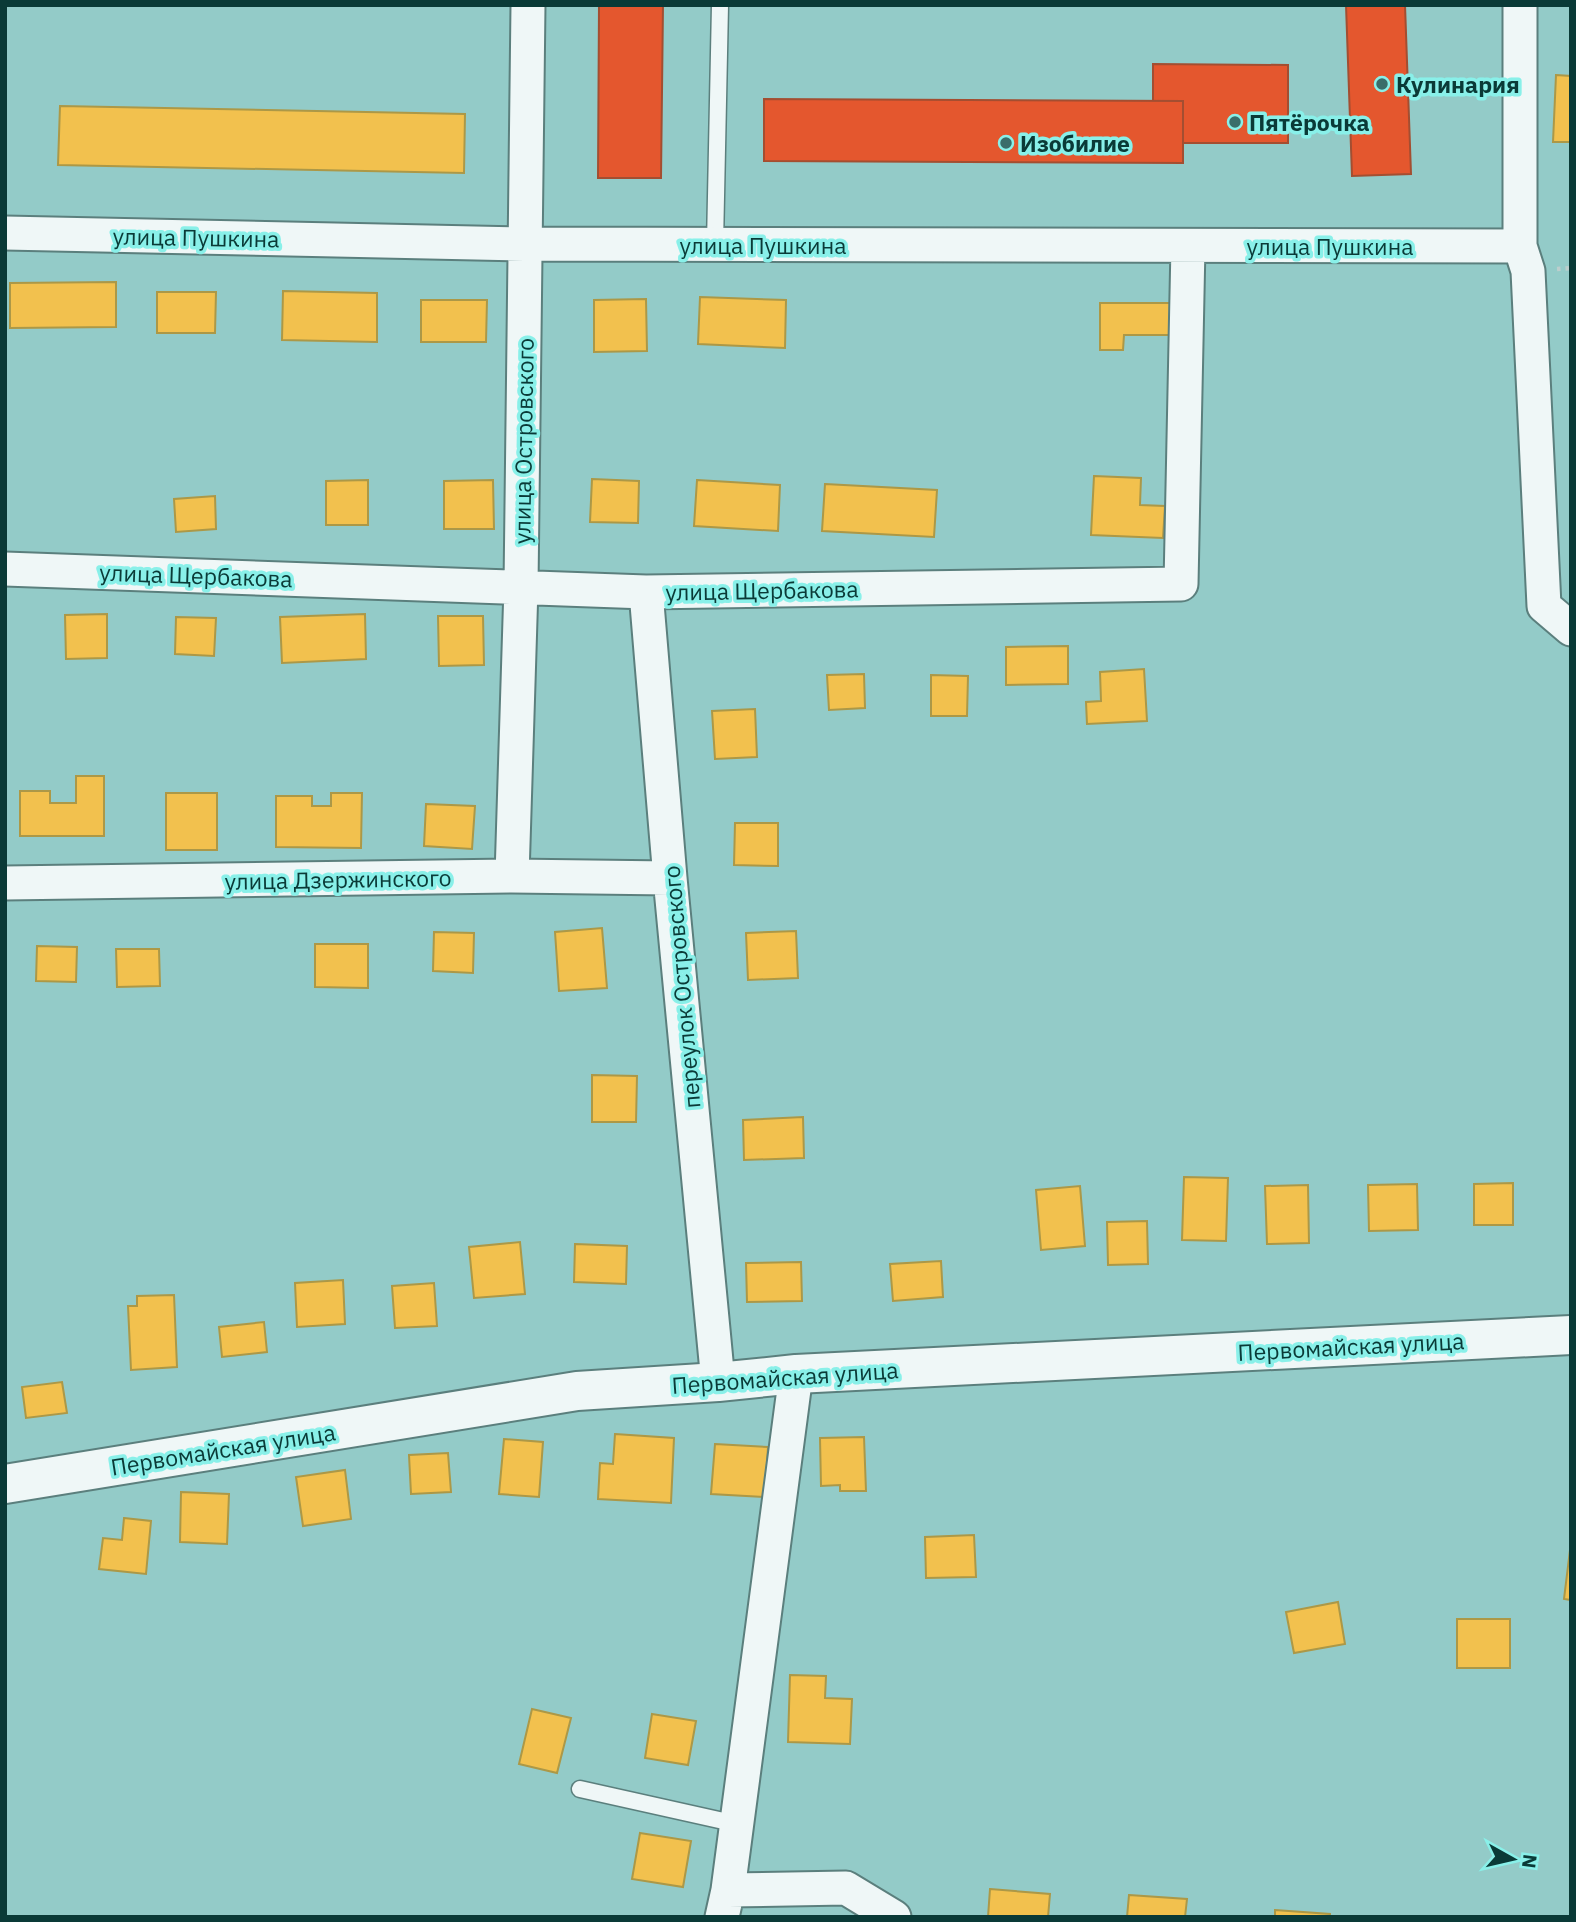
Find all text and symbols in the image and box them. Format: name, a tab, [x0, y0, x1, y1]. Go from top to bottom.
place label: Кулинария	[1396, 69, 1520, 99]
marker: Кулинария	[1374, 76, 1390, 92]
place label: Пятёрочка	[1249, 107, 1370, 137]
marker: Пятёрочка	[1227, 114, 1243, 130]
place label: Изобилие	[1020, 128, 1130, 158]
marker: Изобилие	[998, 135, 1014, 151]
street label: улица Пушкина	[112, 221, 280, 253]
street label: улица Пушкина	[680, 230, 846, 260]
street label: улица Пушкина	[1247, 231, 1413, 261]
street label: улица Островского	[506, 338, 540, 544]
street label: улица Щербакова	[99, 557, 293, 593]
street label: улица Щербакова	[665, 573, 859, 607]
street label: улица Дзержинского	[224, 862, 452, 896]
street label: переулок Островского	[655, 864, 707, 1110]
street label: Первомайская улица	[1237, 1325, 1465, 1367]
street label: Первомайская улица	[671, 1354, 899, 1400]
street label: Первомайская улица	[108, 1416, 338, 1482]
north arrow	[1478, 1824, 1548, 1894]
text: N	[1517, 1853, 1543, 1870]

